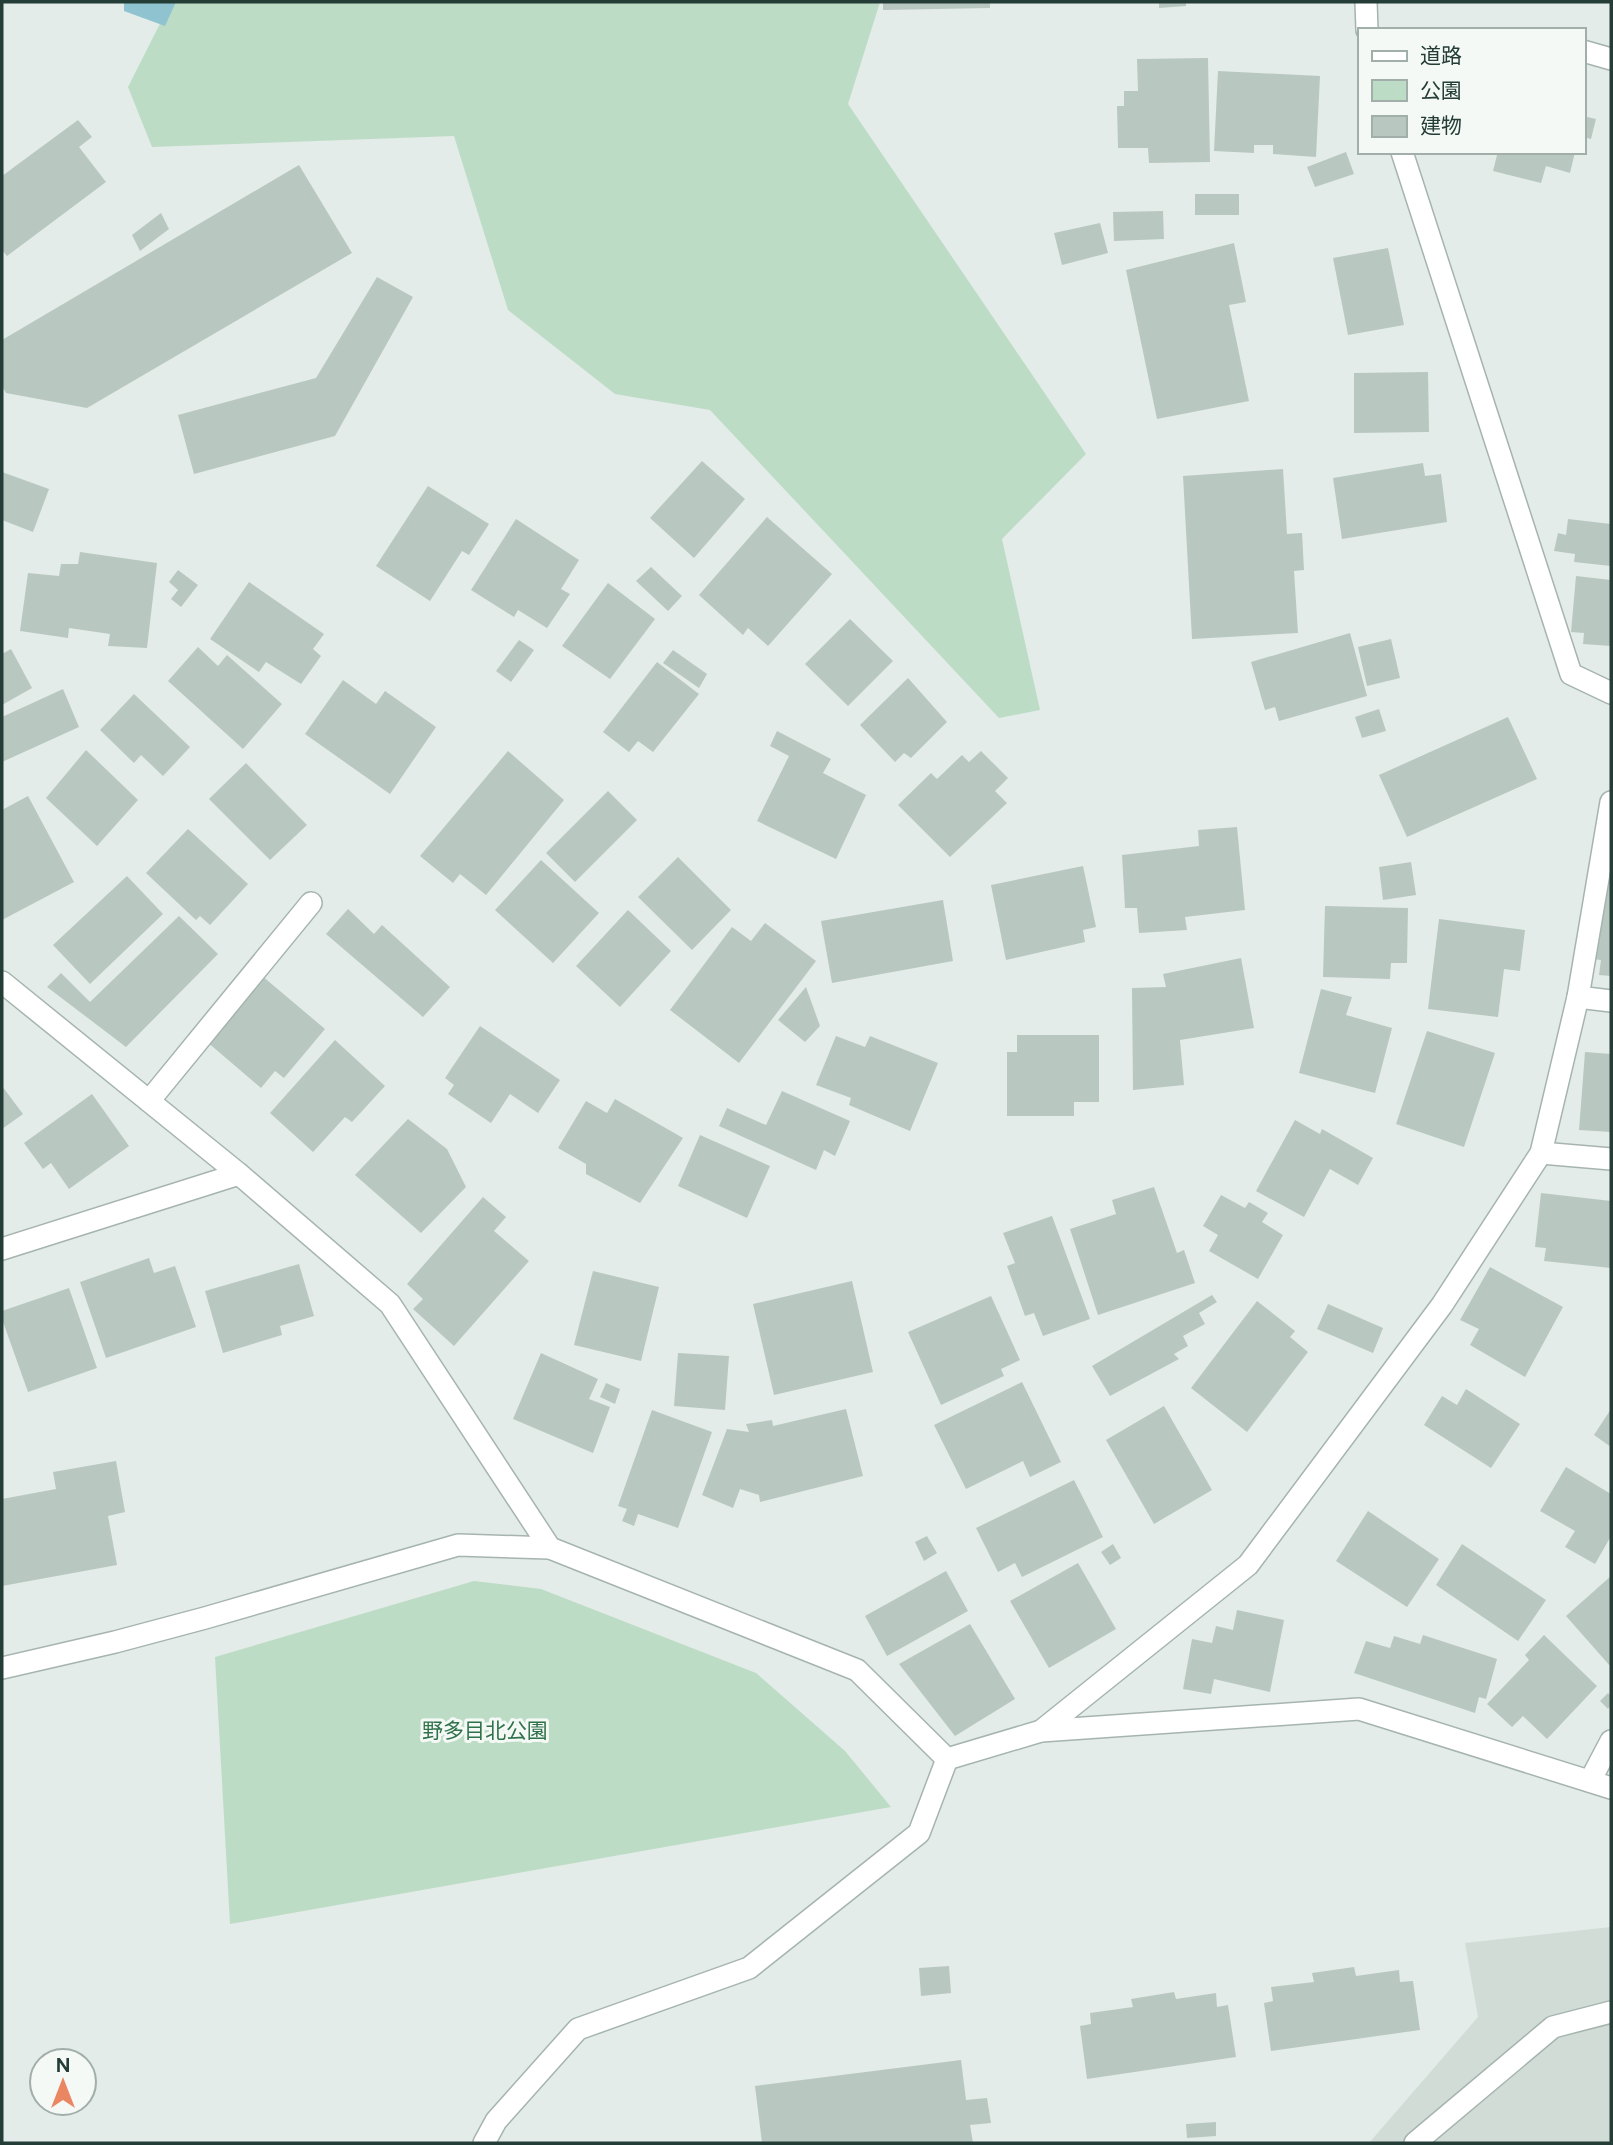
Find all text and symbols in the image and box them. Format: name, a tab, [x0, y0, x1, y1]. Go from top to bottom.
legend	[1358, 28, 1585, 154]
text: 道路	[1420, 43, 1462, 68]
text: 公園	[1420, 78, 1462, 103]
text: 建物	[1420, 113, 1462, 138]
park label: 野多目北公園	[422, 1718, 548, 1743]
north arrow	[28, 2047, 98, 2117]
text: N	[56, 2054, 70, 2077]

